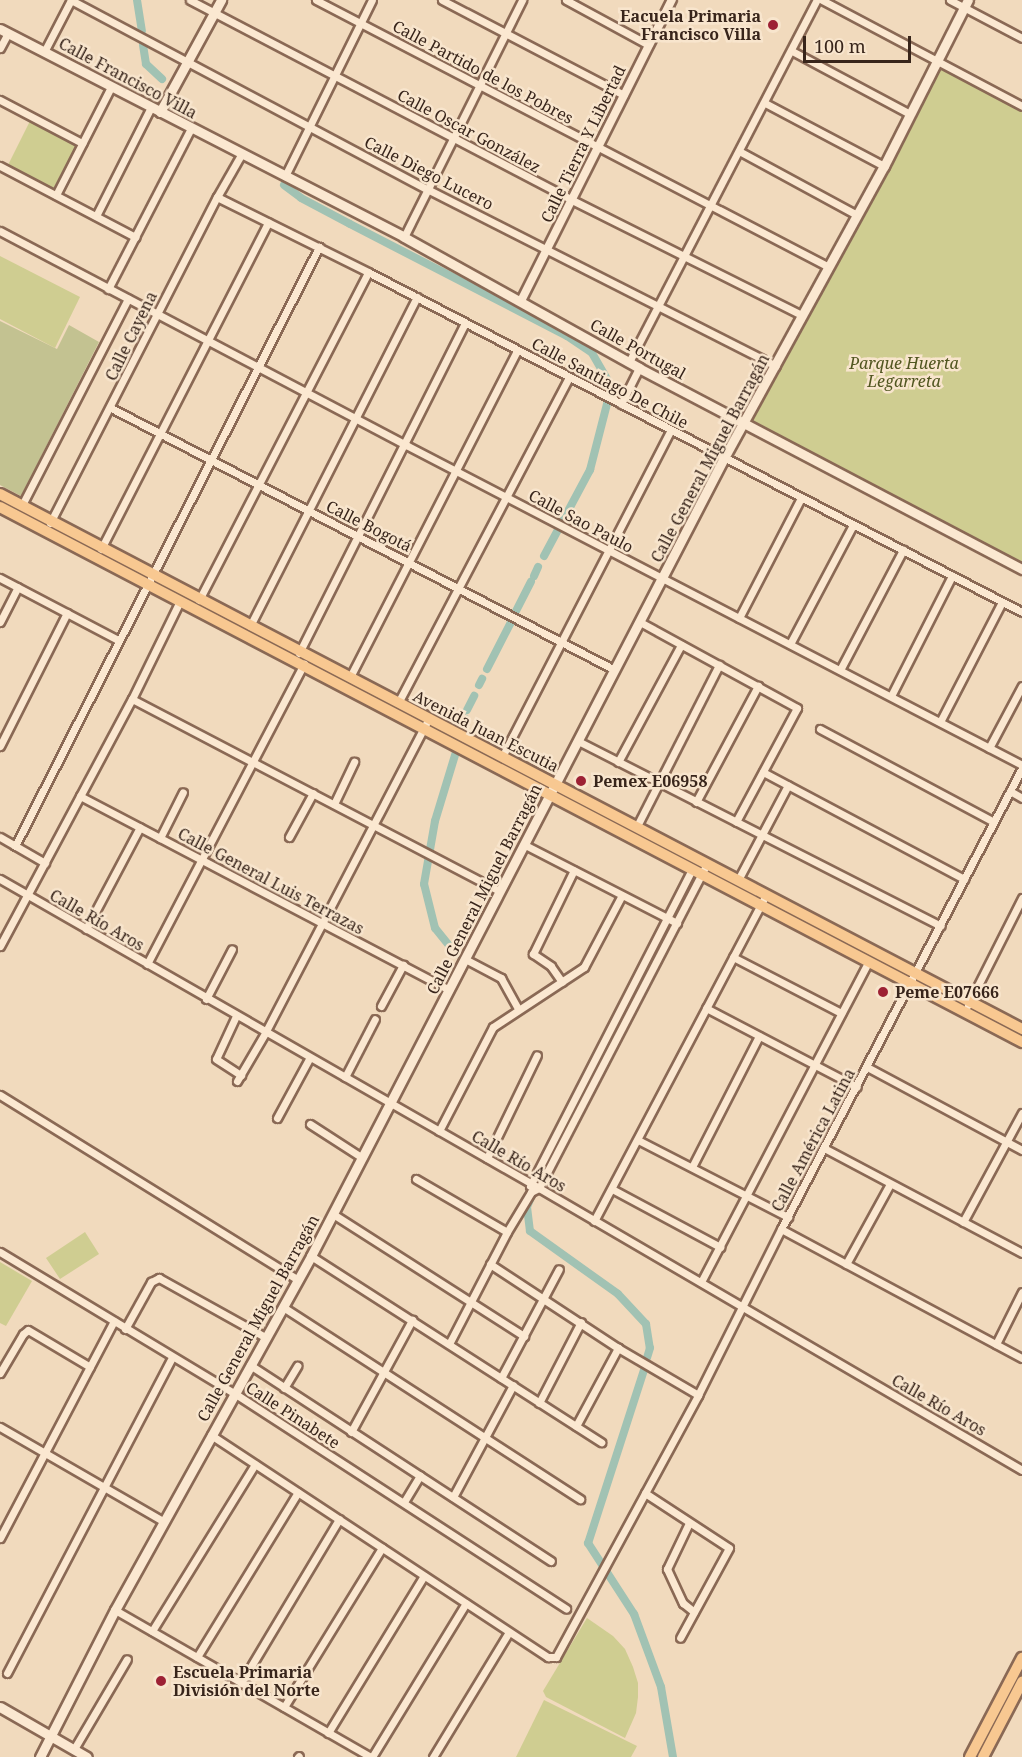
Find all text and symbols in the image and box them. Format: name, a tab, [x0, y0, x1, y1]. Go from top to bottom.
place label: Eacuela Primaria Francisco Villa	[620, 6, 761, 44]
street label: Calle Partido de los Pobres	[389, 16, 577, 128]
marker: Eacuela Primaria Francisco Villa	[766, 18, 780, 32]
scale bar	[806, 24, 914, 62]
street label: Calle Francisco Villa	[56, 33, 200, 123]
text: 100 m	[814, 34, 866, 58]
street label: Calle Tierra Y Libertad	[537, 62, 629, 226]
street label: Calle Oscar González	[394, 85, 544, 177]
street label: Calle Diego Lucero	[361, 132, 497, 214]
street label: Calle Cayena	[101, 288, 161, 384]
street label: Calle Portugal	[587, 315, 689, 383]
street label: Calle Santiago De Chile	[529, 334, 691, 432]
street label: Calle General Miguel Barragán	[647, 350, 773, 566]
park label: Parque Huerta Legarreta	[849, 353, 959, 391]
street label: Calle Sao Paulo	[525, 485, 637, 557]
street label: Calle Bogotá	[323, 496, 415, 556]
street label: Avenida Juan Escutia	[410, 686, 562, 776]
place label: Pemex E06958	[593, 771, 707, 791]
marker: Pemex E06958	[574, 774, 588, 788]
street label: Calle General Miguel Barragán	[422, 781, 546, 997]
street label: Calle General Luis Terrazas	[175, 824, 367, 938]
street label: Calle Río Aros	[46, 885, 148, 955]
place label: Peme E07666	[895, 982, 999, 1002]
marker: Peme E07666	[876, 985, 890, 999]
street label: Calle América Latina	[767, 1065, 859, 1215]
street label: Calle Río Aros	[468, 1126, 570, 1196]
street label: Calle General Miguel Barragán	[193, 1211, 323, 1425]
street label: Calle Río Aros	[888, 1370, 990, 1440]
street label: Calle Pinabete	[242, 1377, 344, 1453]
place label: Escuela Primaria División del Norte	[173, 1662, 320, 1700]
marker: Escuela Primaria División del Norte	[154, 1674, 168, 1688]

